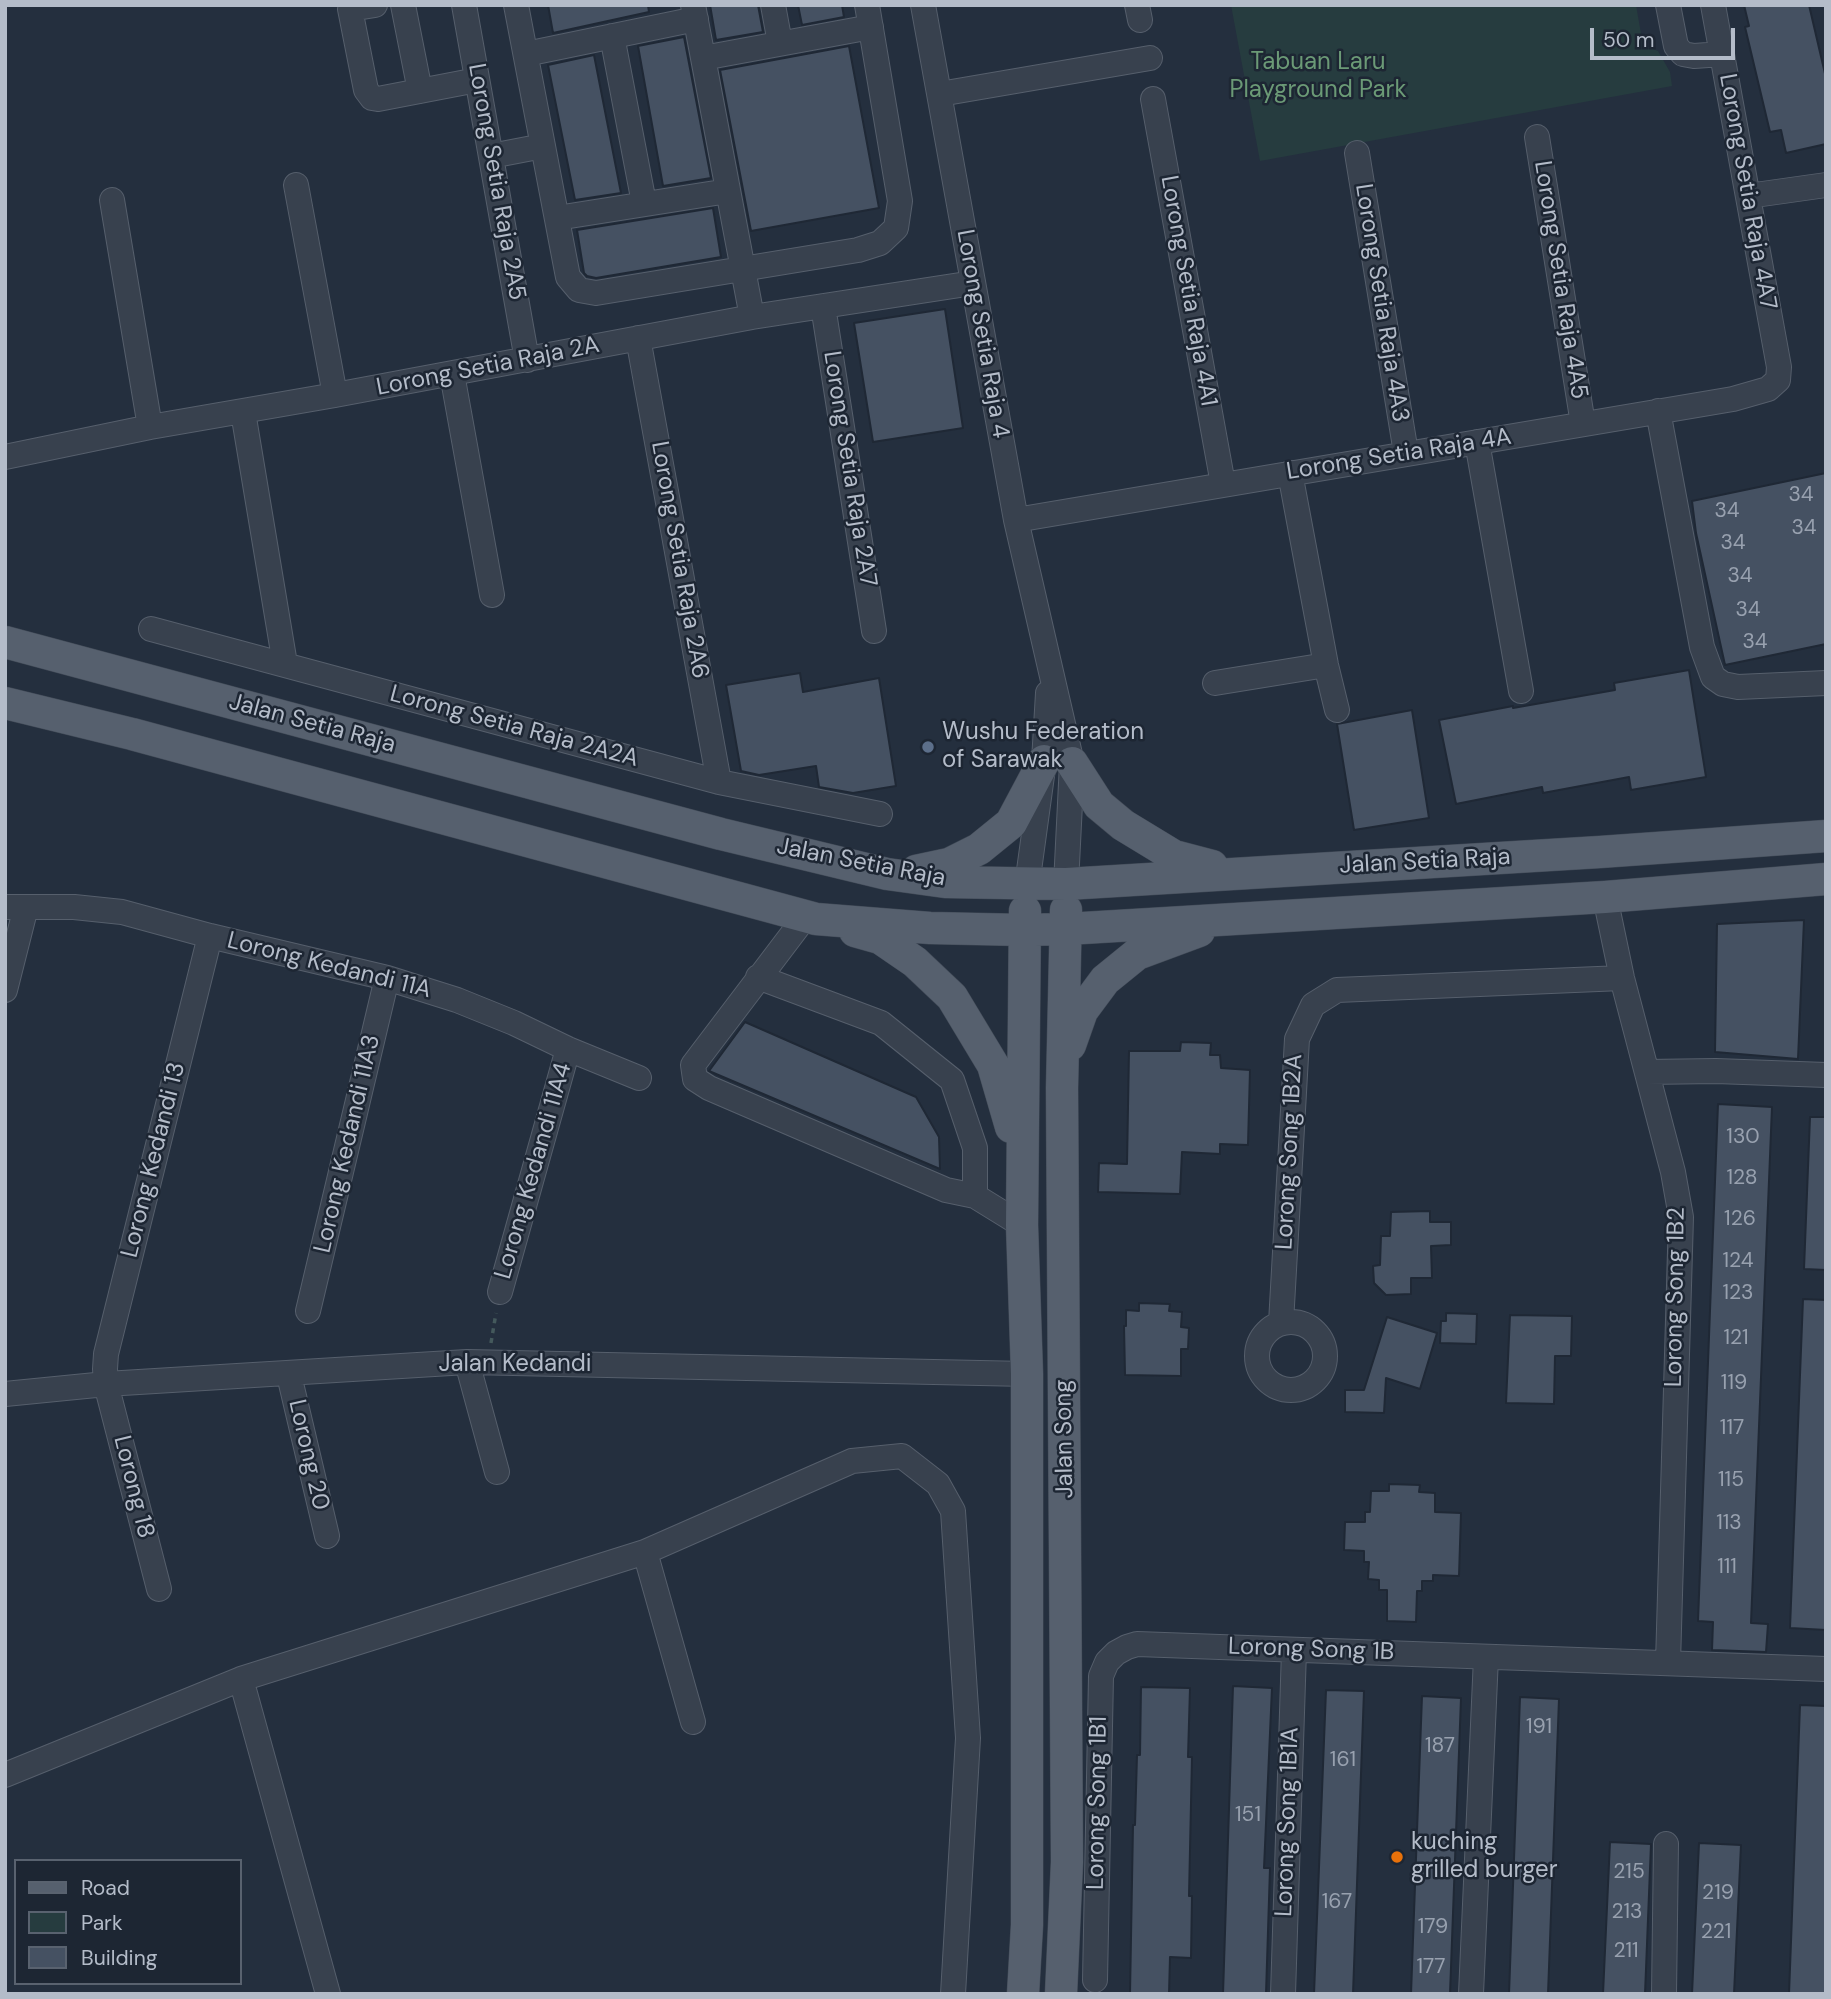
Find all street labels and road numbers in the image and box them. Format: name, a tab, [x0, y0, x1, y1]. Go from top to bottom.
street label: Lorong Setia Raja 2A5	[461, 61, 531, 303]
street label: Lorong Setia Raja 4A7	[1712, 72, 1782, 312]
street label: Lorong Setia Raja 4A5	[1527, 159, 1593, 401]
street label: Lorong Setia Raja 4A1	[1154, 173, 1222, 409]
street label: Lorong Setia Raja 4A3	[1348, 182, 1414, 424]
street label: Lorong Setia Raja 4	[949, 228, 1015, 440]
street label: Lorong Setia Raja 2A	[374, 331, 602, 403]
street label: Lorong Setia Raja 2A7	[816, 349, 882, 589]
street label: Lorong Setia Raja 4A	[1285, 423, 1513, 487]
street label: Lorong Setia Raja 2A6	[644, 439, 714, 681]
street label: Lorong Setia Raja 2A2A	[387, 680, 641, 774]
street label: Jalan Setia Raja	[226, 688, 398, 760]
street label: Jalan Setia Raja	[774, 833, 948, 893]
street label: Jalan Setia Raja	[1339, 843, 1511, 881]
street label: Lorong Kedandi 11A	[224, 927, 434, 1005]
street label: Lorong Kedandi 11A3	[309, 1032, 387, 1256]
street label: Lorong Song 1B2A	[1270, 1053, 1310, 1251]
street label: Lorong Kedandi 13	[116, 1059, 192, 1261]
street label: Lorong Kedandi 11A4	[489, 1060, 579, 1282]
street label: Lorong Song 1B2	[1660, 1207, 1692, 1387]
street label: Jalan Kedandi	[438, 1351, 592, 1379]
street label: Jalan Song	[1050, 1379, 1080, 1499]
street label: Lorong 20	[281, 1397, 335, 1513]
street label: Lorong 18	[106, 1433, 160, 1541]
street label: Lorong Song 1B	[1227, 1633, 1395, 1667]
street label: Lorong Song 1B1	[1082, 1716, 1114, 1890]
street label: Lorong Song 1B1A	[1270, 1727, 1306, 1917]

